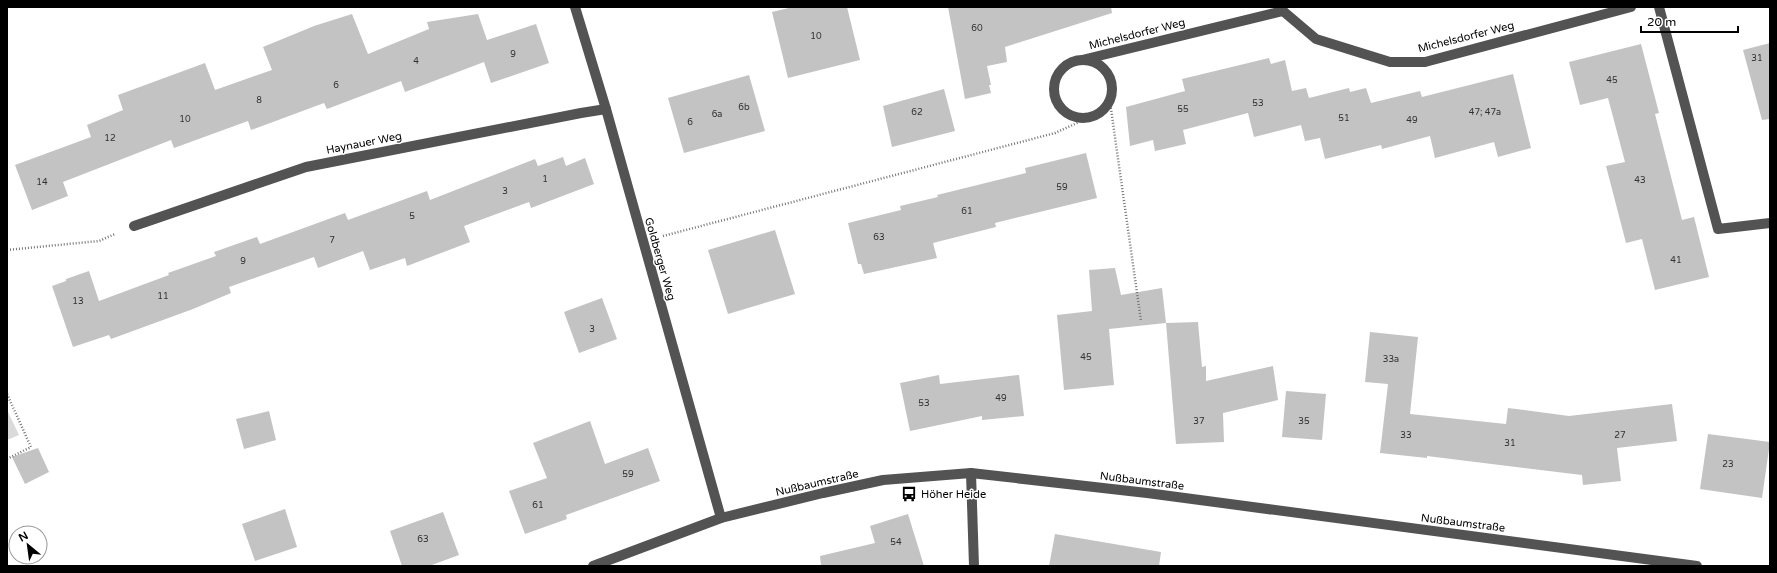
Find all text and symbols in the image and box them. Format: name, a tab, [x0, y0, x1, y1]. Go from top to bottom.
scale bar	[1641, 8, 1738, 34]
text: 20 m	[1647, 15, 1676, 29]
street label: Michelsdorfer Weg	[1087, 16, 1187, 52]
street label: Michelsdorfer Weg	[1416, 19, 1516, 55]
house number: 60	[971, 23, 983, 34]
house number: 10	[810, 31, 822, 42]
house number: 9	[510, 49, 516, 60]
house number: 31	[1751, 53, 1763, 64]
house number: 4	[413, 56, 419, 67]
house number: 45	[1606, 75, 1618, 86]
house number: 6	[333, 80, 339, 91]
house number: 8	[256, 95, 262, 106]
house number: 53	[1252, 98, 1264, 109]
house number: 6b	[738, 102, 750, 113]
house number: 55	[1177, 104, 1189, 115]
house number: 62	[911, 107, 923, 118]
house number: 47; 47a	[1469, 107, 1501, 118]
house number: 6a	[712, 109, 722, 120]
house number: 51	[1338, 113, 1350, 124]
house number: 10	[179, 114, 191, 125]
house number: 49	[1406, 115, 1418, 126]
house number: 6	[687, 117, 693, 128]
street label: Haynauer Weg	[325, 129, 403, 157]
house number: 12	[104, 133, 116, 144]
house number: 1	[542, 174, 548, 185]
house number: 43	[1634, 175, 1646, 186]
house number: 14	[36, 177, 48, 188]
house number: 59	[1056, 182, 1068, 193]
house number: 3	[502, 186, 508, 197]
house number: 61	[961, 206, 973, 217]
house number: 5	[409, 211, 415, 222]
street label: Goldberger Weg	[642, 216, 678, 302]
house number: 63	[873, 232, 885, 243]
house number: 7	[329, 235, 335, 246]
house number: 41	[1670, 255, 1682, 266]
house number: 9	[240, 256, 246, 267]
house number: 11	[157, 291, 169, 302]
house number: 13	[72, 296, 84, 307]
house number: 3	[589, 324, 595, 335]
house number: 45	[1080, 352, 1092, 363]
house number: 33a	[1383, 354, 1399, 365]
house number: 49	[995, 393, 1007, 404]
house number: 53	[918, 398, 930, 409]
house number: 37	[1193, 416, 1205, 427]
house number: 35	[1298, 416, 1310, 427]
house number: 33	[1400, 430, 1412, 441]
house number: 27	[1614, 430, 1626, 441]
house number: 31	[1504, 438, 1516, 449]
house number: 23	[1722, 459, 1734, 470]
street label: Nußbaumstraße	[774, 467, 860, 499]
house number: 59	[622, 469, 634, 480]
street label: Nußbaumstraße	[1099, 469, 1185, 493]
bus stop icon: Höher Heide	[900, 485, 918, 503]
place label: Höher Heide	[921, 488, 986, 501]
house number: 61	[532, 500, 544, 511]
street label: Nußbaumstraße	[1420, 511, 1506, 535]
north arrow	[8, 525, 48, 565]
text: N	[16, 529, 30, 545]
house number: 63	[417, 534, 429, 545]
house number: 54	[890, 537, 902, 548]

